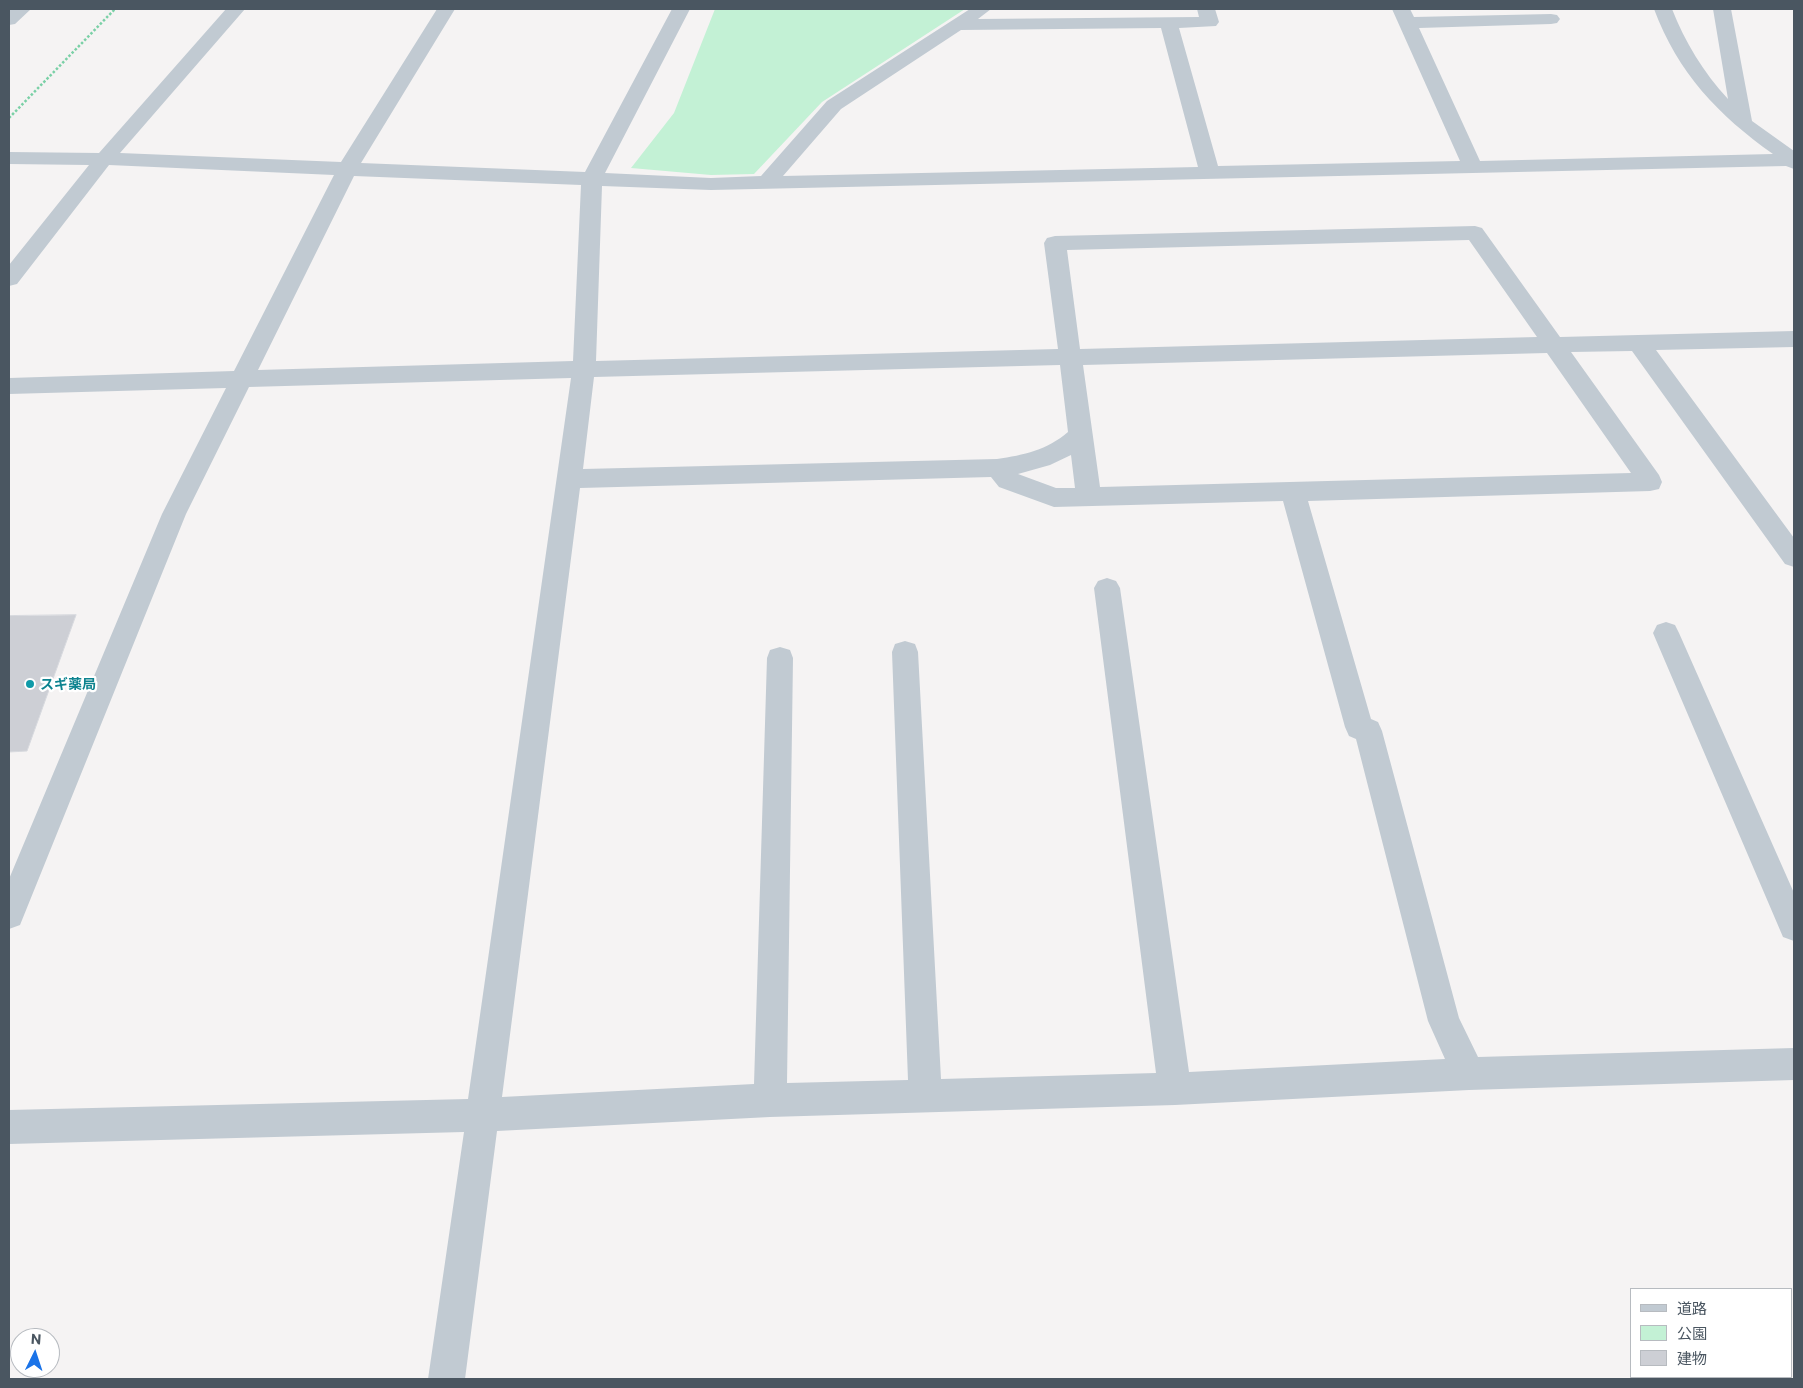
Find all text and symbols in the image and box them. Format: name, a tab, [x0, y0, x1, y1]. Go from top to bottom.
place label: スギ薬局	[40, 676, 96, 692]
marker: スギ薬局	[24, 678, 36, 690]
legend	[1630, 1288, 1793, 1378]
text: 道路	[1677, 1299, 1707, 1317]
text: 公園	[1677, 1324, 1707, 1342]
north arrow	[10, 1328, 60, 1378]
text: N	[30, 1330, 42, 1347]
text: 建物	[1677, 1349, 1707, 1367]

